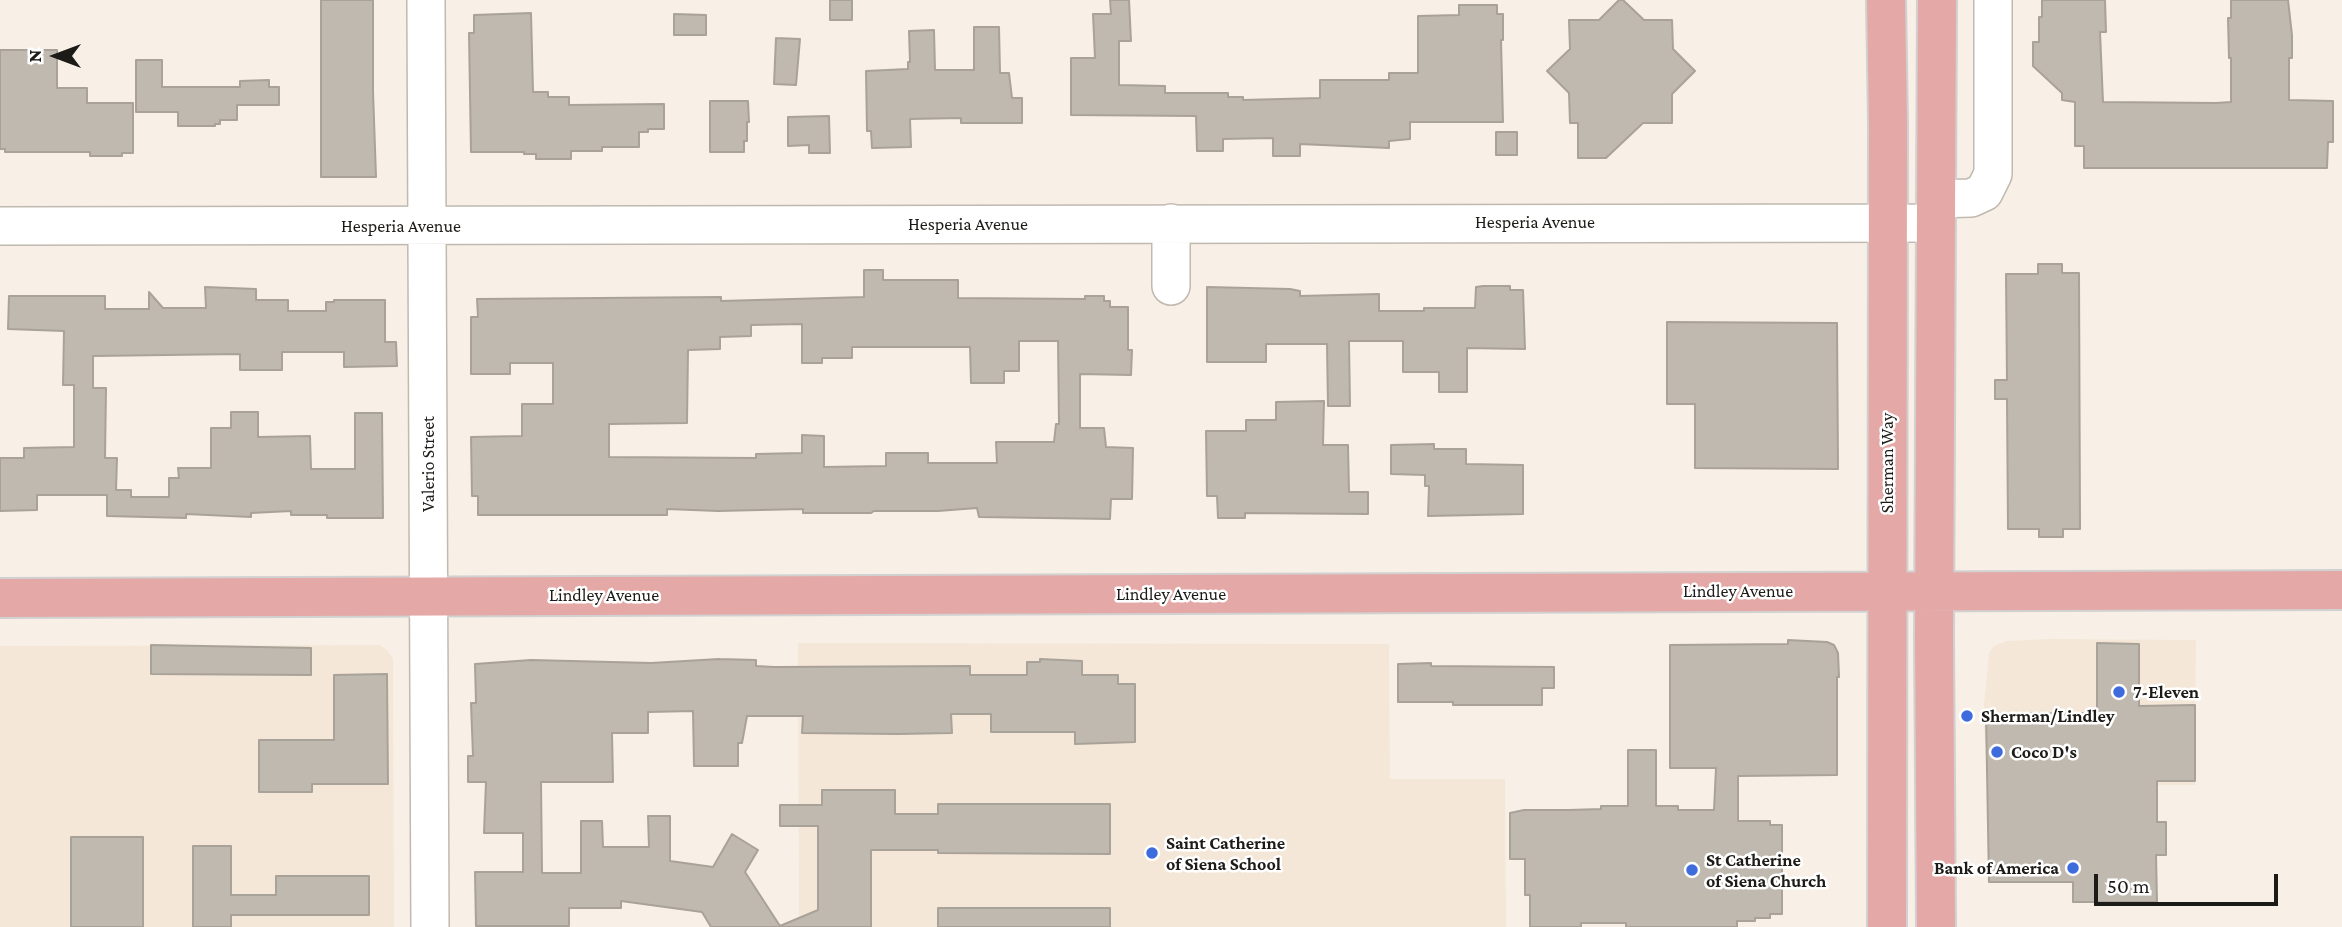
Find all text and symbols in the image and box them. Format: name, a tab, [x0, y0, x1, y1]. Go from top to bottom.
north arrow	[21, 21, 91, 91]
text: N	[24, 50, 45, 62]
street label: Hesperia Avenue	[1475, 211, 1595, 233]
street label: Hesperia Avenue	[908, 213, 1028, 235]
street label: Hesperia Avenue	[341, 215, 461, 237]
street label: Sherman Way	[1876, 413, 1898, 513]
street label: Valerio Street	[417, 416, 439, 512]
street label: Lindley Avenue	[1683, 580, 1793, 602]
street label: Lindley Avenue	[1116, 583, 1226, 605]
street label: Lindley Avenue	[549, 584, 659, 606]
place label: 7-Eleven	[2133, 681, 2199, 703]
marker: 7-Eleven	[2111, 684, 2127, 700]
place label: Sherman/Lindley	[1981, 705, 2115, 727]
marker: Sherman/Lindley	[1959, 708, 1975, 724]
place label: Coco D's	[2011, 741, 2077, 763]
marker: Coco D's	[1989, 744, 2005, 760]
place label: Saint Catherine of Siena School	[1166, 832, 1285, 874]
marker: Saint Catherine of Siena School	[1144, 845, 1160, 861]
place label: St Catherine of Siena Church	[1706, 849, 1826, 892]
place label: Bank of America	[1934, 857, 2059, 879]
marker: Bank of America	[2065, 860, 2081, 876]
scale bar	[2097, 860, 2281, 904]
marker: St Catherine of Siena Church	[1684, 862, 1700, 878]
text: 50 m	[2107, 874, 2150, 898]

